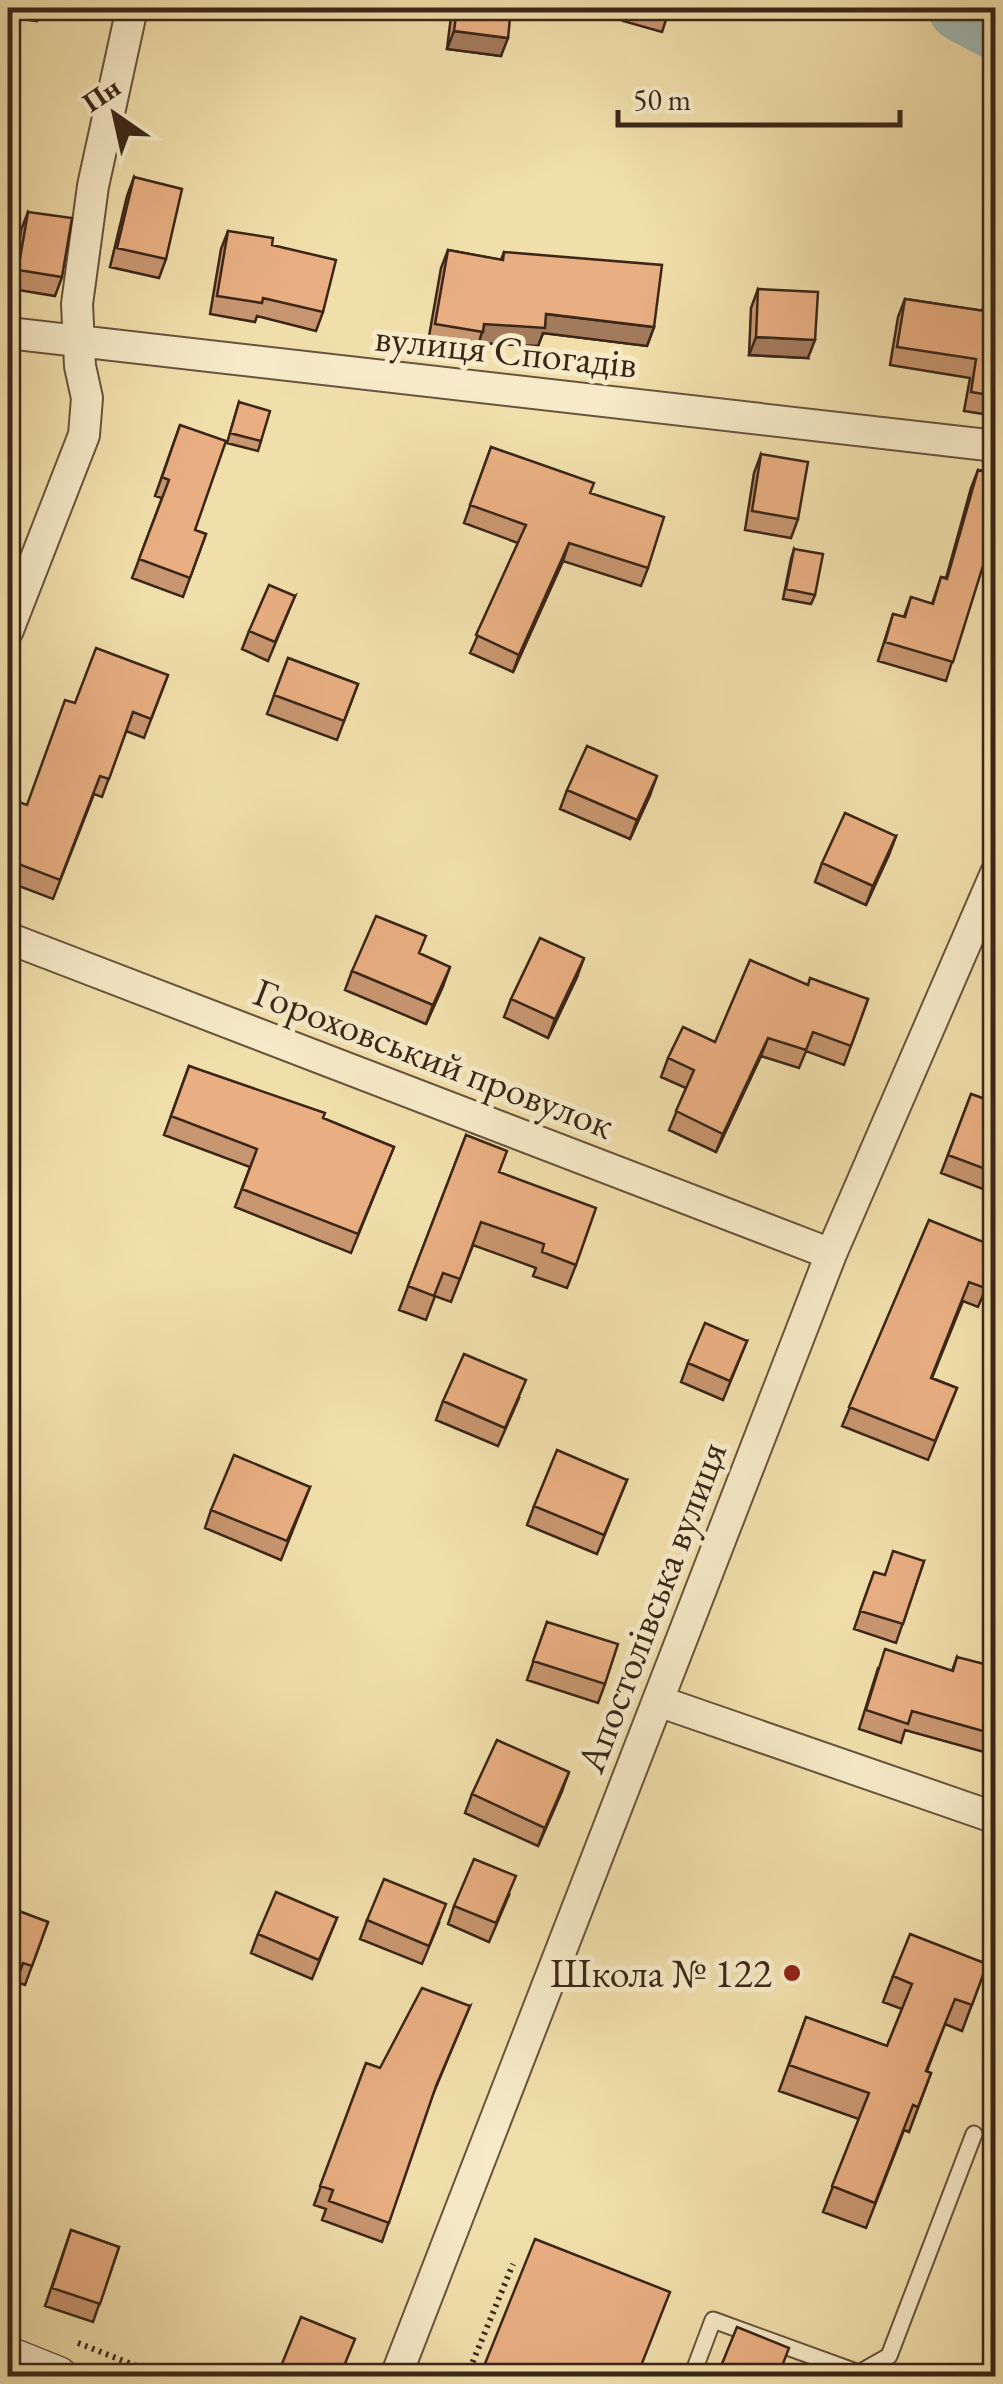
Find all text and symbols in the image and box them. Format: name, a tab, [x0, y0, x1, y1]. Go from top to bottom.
north arrow	[65, 65, 165, 165]
scale bar	[618, 65, 900, 127]
text: Пн	[75, 69, 127, 120]
text: 50 m	[633, 80, 691, 119]
street label: вулиця Спогадів	[372, 310, 640, 390]
street label: Гороховський провулок	[247, 965, 621, 1151]
street label: Апостолівська вулиця	[564, 1434, 738, 1781]
place label: Школа № 122	[550, 1947, 772, 1999]
marker: Школа № 122	[781, 1962, 803, 1984]

